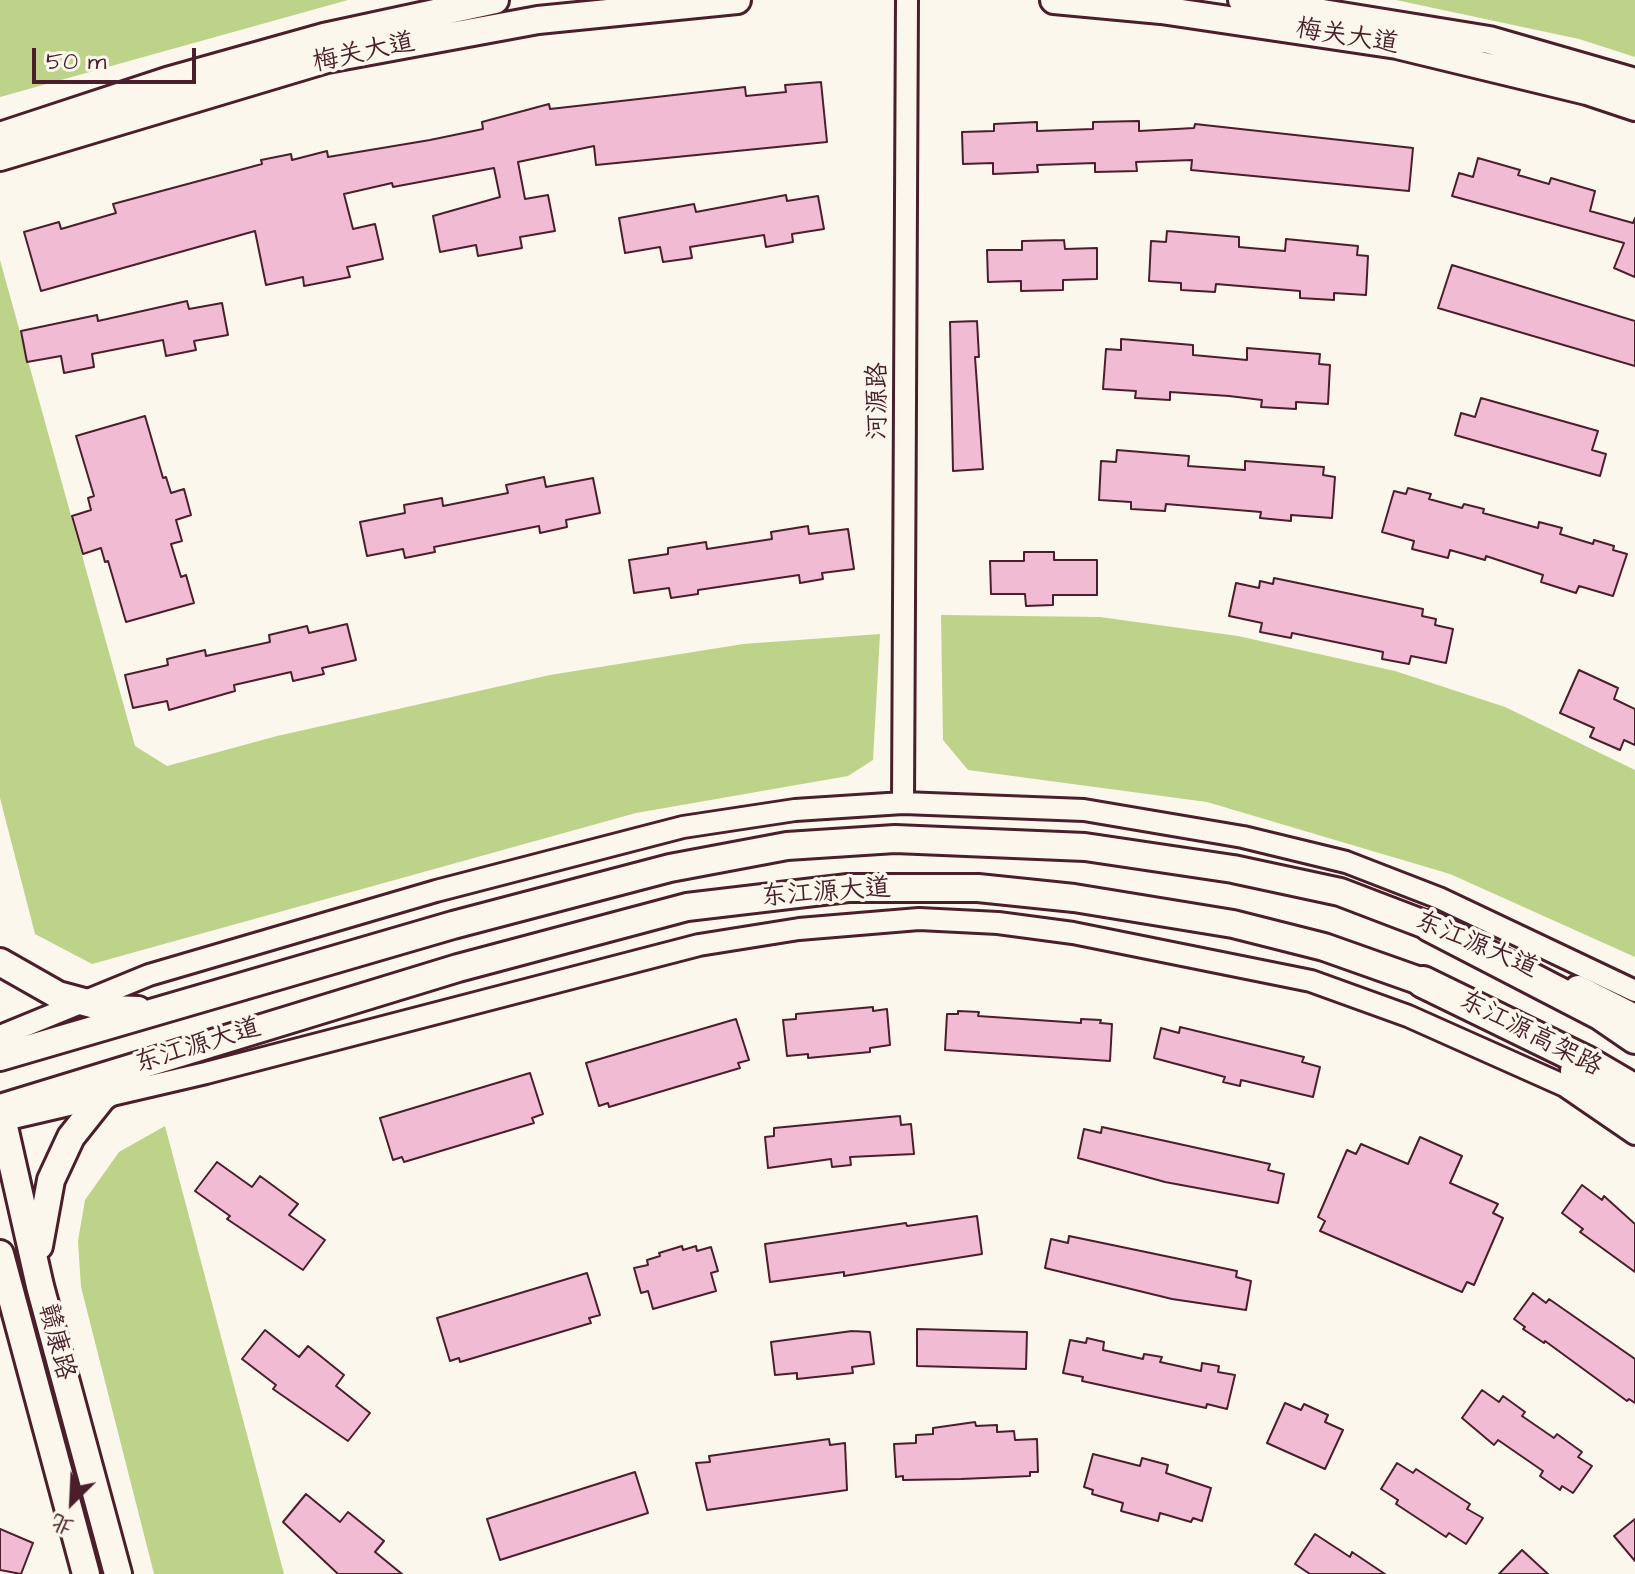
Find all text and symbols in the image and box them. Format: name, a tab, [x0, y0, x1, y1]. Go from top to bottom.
street label: 梅关大道	[1293, 14, 1401, 62]
street label: 梅关大道	[310, 28, 418, 80]
scale bar	[36, 32, 200, 82]
text: 50 m	[46, 45, 106, 79]
street label: 河源路	[864, 362, 896, 440]
street label: 东江源大道	[760, 874, 892, 914]
street label: 东江源大道	[1410, 906, 1542, 986]
street label: 东江源高架路	[1453, 986, 1607, 1084]
street label: 东江源大道	[131, 1013, 265, 1081]
street label: 赣康路	[30, 1300, 80, 1384]
north arrow	[32, 1462, 112, 1542]
text: 北	[46, 1506, 78, 1543]

